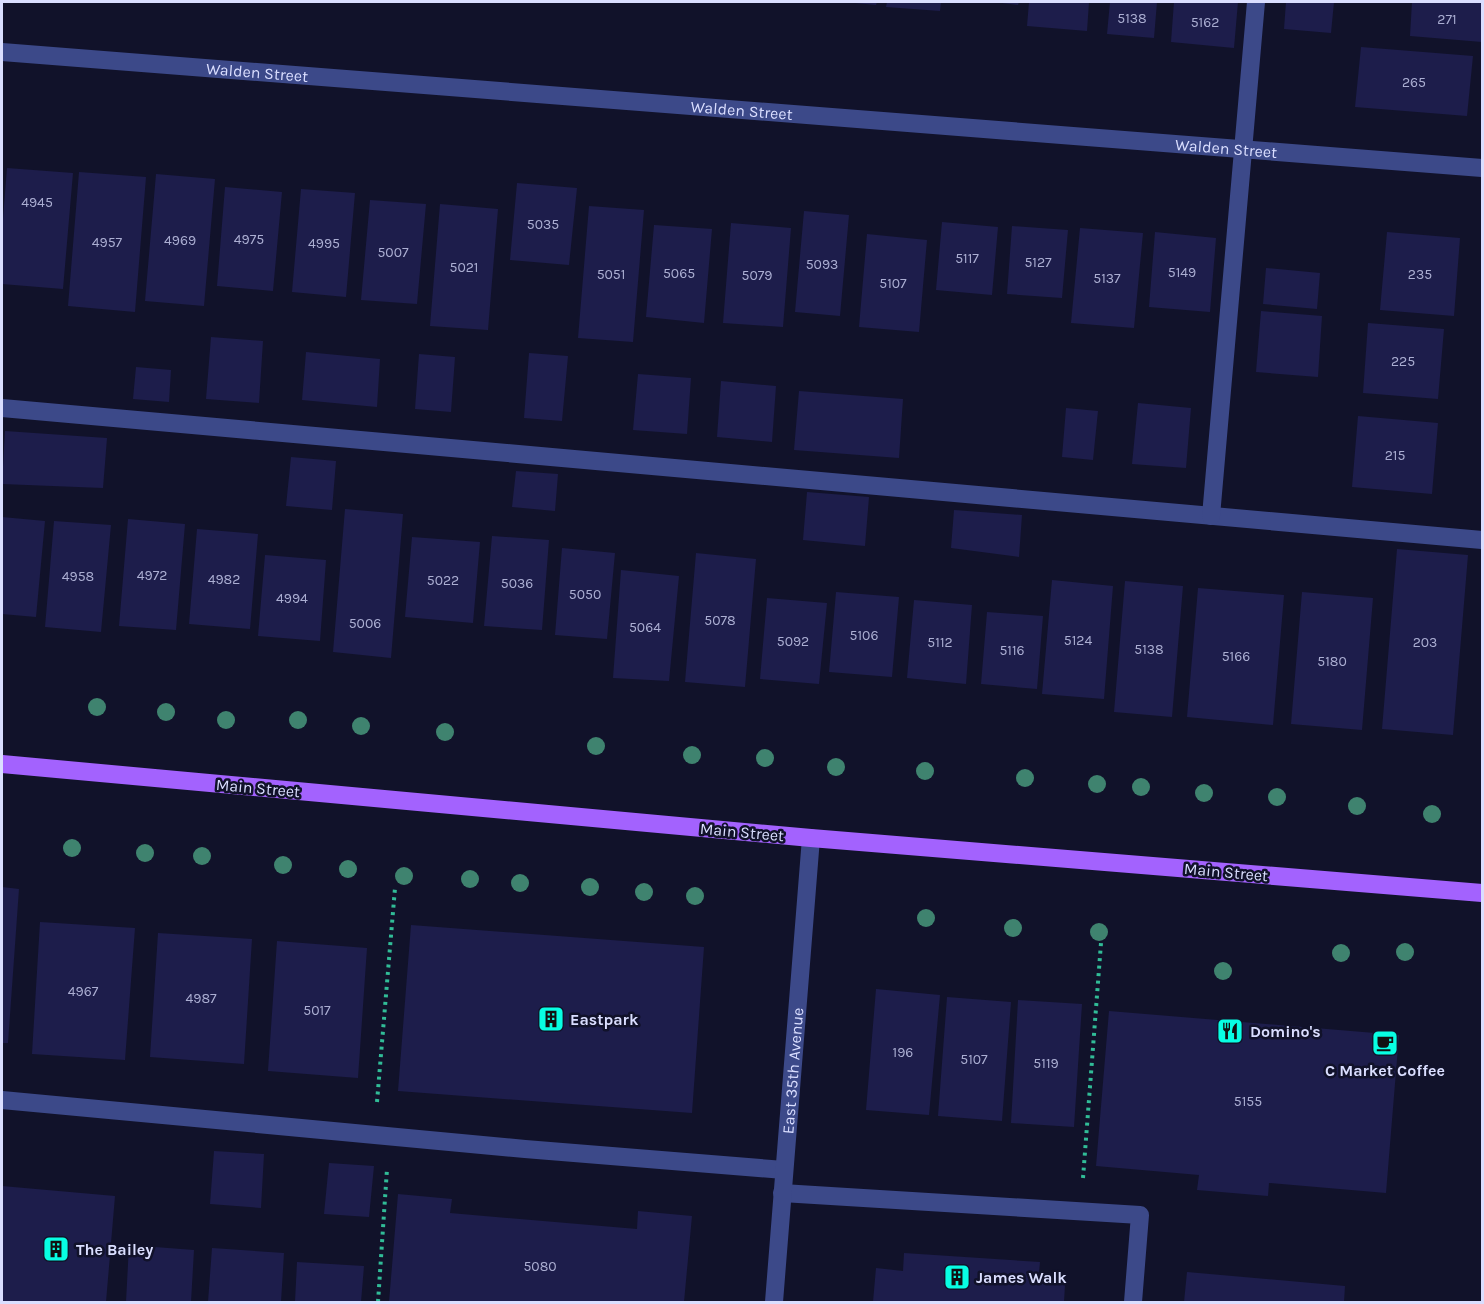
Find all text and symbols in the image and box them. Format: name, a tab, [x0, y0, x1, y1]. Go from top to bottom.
house number: 5138	[1117, 10, 1147, 27]
house number: 271	[1437, 11, 1457, 28]
house number: 5162	[1191, 14, 1219, 31]
street label: Walden Street	[206, 59, 309, 85]
house number: 265	[1402, 74, 1426, 91]
street label: Walden Street	[690, 97, 793, 123]
street label: Walden Street	[1175, 134, 1278, 161]
house number: 4945	[21, 194, 53, 211]
house number: 5035	[527, 216, 559, 233]
house number: 4975	[234, 231, 264, 248]
house number: 4969	[164, 232, 196, 249]
house number: 4957	[92, 234, 123, 251]
house number: 4995	[308, 235, 340, 252]
house number: 5007	[377, 244, 409, 261]
house number: 5117	[955, 250, 979, 267]
house number: 5127	[1024, 254, 1052, 271]
house number: 5093	[806, 256, 838, 273]
house number: 5021	[450, 259, 478, 276]
house number: 5149	[1168, 264, 1196, 281]
house number: 5065	[663, 265, 695, 282]
house number: 5051	[597, 266, 625, 283]
house number: 235	[1408, 266, 1432, 283]
house number: 5079	[742, 267, 772, 284]
house number: 5137	[1093, 270, 1121, 287]
house number: 5107	[879, 275, 907, 292]
house number: 225	[1391, 353, 1415, 370]
house number: 215	[1385, 447, 1405, 464]
house number: 4972	[137, 567, 167, 584]
house number: 4958	[62, 568, 94, 585]
house number: 4982	[208, 571, 240, 588]
house number: 5022	[427, 572, 459, 589]
house number: 5036	[501, 575, 533, 592]
house number: 5050	[569, 586, 601, 603]
house number: 4994	[276, 590, 308, 607]
house number: 5078	[704, 612, 736, 629]
house number: 5006	[349, 615, 381, 632]
house number: 5064	[629, 619, 661, 636]
house number: 5106	[850, 627, 878, 644]
house number: 5124	[1064, 632, 1092, 649]
house number: 5092	[777, 633, 809, 650]
house number: 5112	[927, 634, 953, 651]
house number: 203	[1413, 634, 1437, 651]
house number: 5138	[1134, 641, 1164, 658]
house number: 5116	[999, 642, 1025, 659]
house number: 5166	[1222, 648, 1250, 665]
house number: 5180	[1317, 653, 1347, 670]
street label: Main Street	[215, 775, 301, 801]
street label: Main Street	[699, 819, 785, 845]
street label: Main Street	[1183, 859, 1269, 885]
house number: 4967	[68, 983, 99, 1000]
house number: 4987	[185, 990, 217, 1007]
house number: 5017	[303, 1002, 331, 1019]
building icon: Eastpark	[536, 1004, 566, 1034]
street label: East 35th Avenue	[778, 1007, 807, 1135]
place label: Eastpark	[570, 1010, 639, 1029]
restaurant icon: Domino's	[1215, 1016, 1245, 1046]
place label: Domino's	[1250, 1022, 1321, 1041]
cafe icon: C Market Coffee	[1370, 1028, 1400, 1058]
house number: 196	[893, 1044, 913, 1061]
house number: 5107	[960, 1051, 988, 1068]
house number: 5119	[1033, 1055, 1059, 1072]
place label: C Market Coffee	[1325, 1061, 1445, 1080]
house number: 5155	[1234, 1093, 1262, 1110]
building icon: The Bailey	[41, 1234, 71, 1264]
place label: The Bailey	[76, 1240, 153, 1259]
house number: 5080	[523, 1258, 557, 1275]
building icon: James Walk	[942, 1262, 972, 1292]
place label: James Walk	[976, 1268, 1067, 1287]

